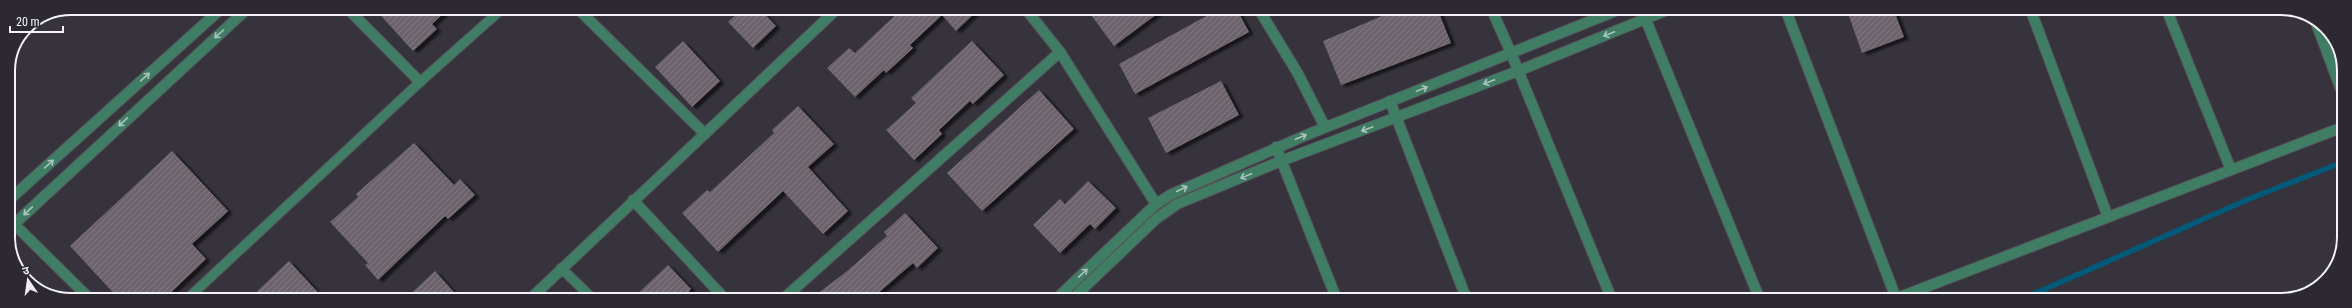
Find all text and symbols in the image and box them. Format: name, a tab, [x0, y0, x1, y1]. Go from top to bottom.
scale bar	[10, 8, 63, 34]
text: 20 m	[16, 15, 40, 29]
one-way arrow	[214, 30, 224, 39]
one-way arrow	[1604, 30, 1616, 38]
one-way arrow	[140, 73, 150, 82]
one-way arrow	[1483, 79, 1495, 87]
one-way arrow	[1415, 84, 1427, 92]
one-way arrow	[118, 117, 128, 127]
one-way arrow	[1362, 125, 1374, 133]
one-way arrow	[1294, 133, 1306, 140]
one-way arrow	[44, 159, 54, 169]
one-way arrow	[1241, 172, 1253, 180]
one-way arrow	[1175, 185, 1187, 192]
one-way arrow	[23, 206, 33, 216]
north arrow	[8, 260, 48, 300]
text: उ	[21, 264, 31, 278]
one-way arrow	[1078, 268, 1088, 278]

